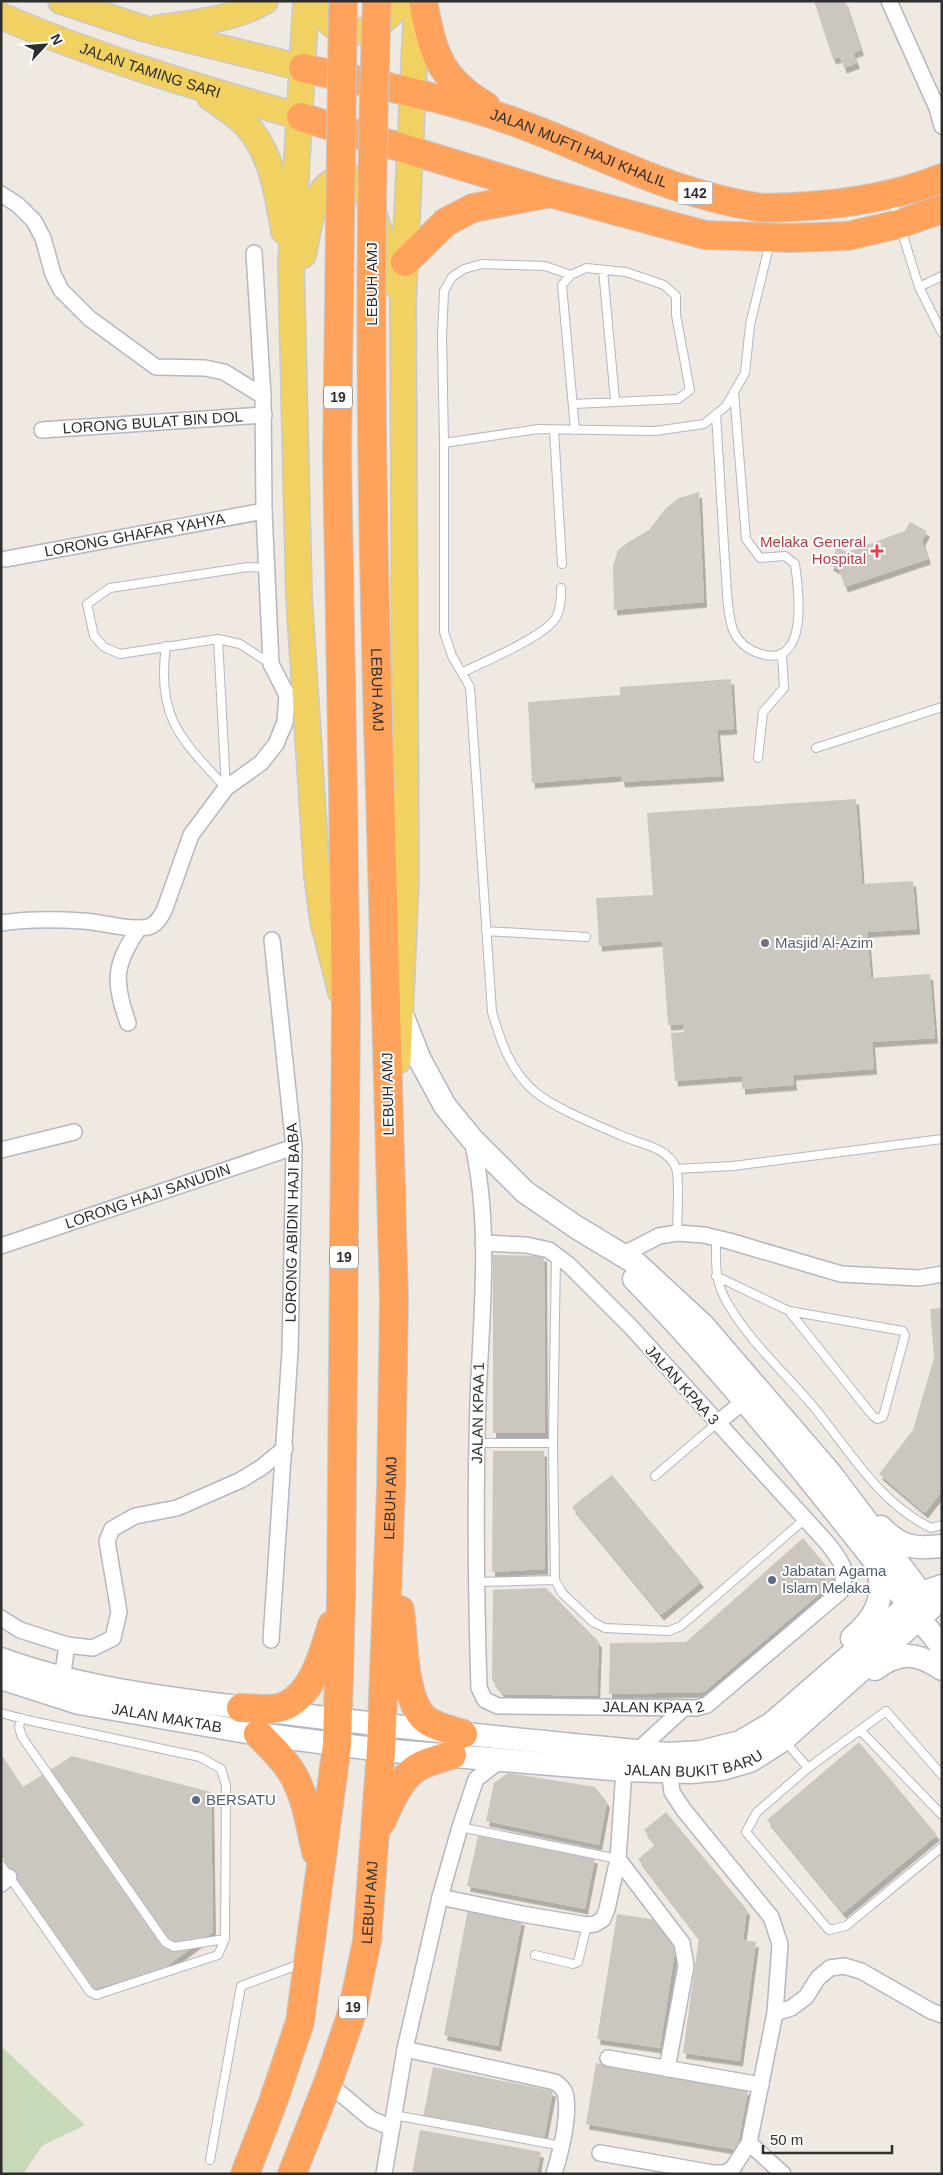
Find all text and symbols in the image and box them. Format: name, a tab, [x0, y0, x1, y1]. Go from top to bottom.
north arrow	[20, 20, 70, 70]
text: N	[47, 31, 66, 47]
street label: JALAN TAMING SARI	[78, 39, 223, 101]
street label: JALAN MUFTI HAJI KHALIL	[488, 105, 670, 191]
road number: 142	[678, 182, 712, 204]
street label: LEBUH AMJ	[363, 242, 380, 326]
road number: 19	[324, 386, 352, 408]
street label: LORONG BULAT BIN DOL	[62, 407, 243, 437]
street label: LORONG GHAFAR YAHYA	[43, 509, 226, 560]
place label: Melaka General Hospital	[760, 533, 866, 567]
marker: Melaka General Hospital	[870, 544, 884, 558]
street label: LEBUH AMJ	[368, 648, 387, 732]
place label: Masjid Al-Azim	[775, 934, 873, 951]
marker: Masjid Al-Azim	[759, 937, 771, 949]
street label: LEBUH AMJ	[378, 1052, 397, 1136]
street label: LORONG ABIDIN HAJI BABA	[282, 1122, 302, 1322]
street label: LORONG HAJI SANUDIN	[63, 1160, 233, 1232]
road number: 19	[330, 1246, 358, 1268]
street label: JALAN KPAA 3	[642, 1341, 723, 1428]
street label: JALAN KPAA 1	[468, 1362, 487, 1464]
street label: LEBUH AMJ	[380, 1456, 400, 1540]
place label: Jabatan Agama Islam Melaka	[782, 1562, 887, 1596]
marker: Jabatan Agama Islam Melaka	[766, 1574, 778, 1586]
street label: JALAN KPAA 2	[602, 1697, 706, 1716]
street label: JALAN MAKTAB	[110, 1700, 223, 1736]
street label: JALAN BUKIT BARU	[624, 1746, 766, 1780]
place label: BERSATU	[206, 1791, 276, 1808]
marker: BERSATU	[190, 1794, 202, 1806]
street label: LEBUH AMJ	[358, 1860, 381, 1945]
road number: 19	[339, 1995, 367, 2018]
scale bar	[763, 2122, 892, 2154]
text: 50 m	[770, 2131, 803, 2148]

